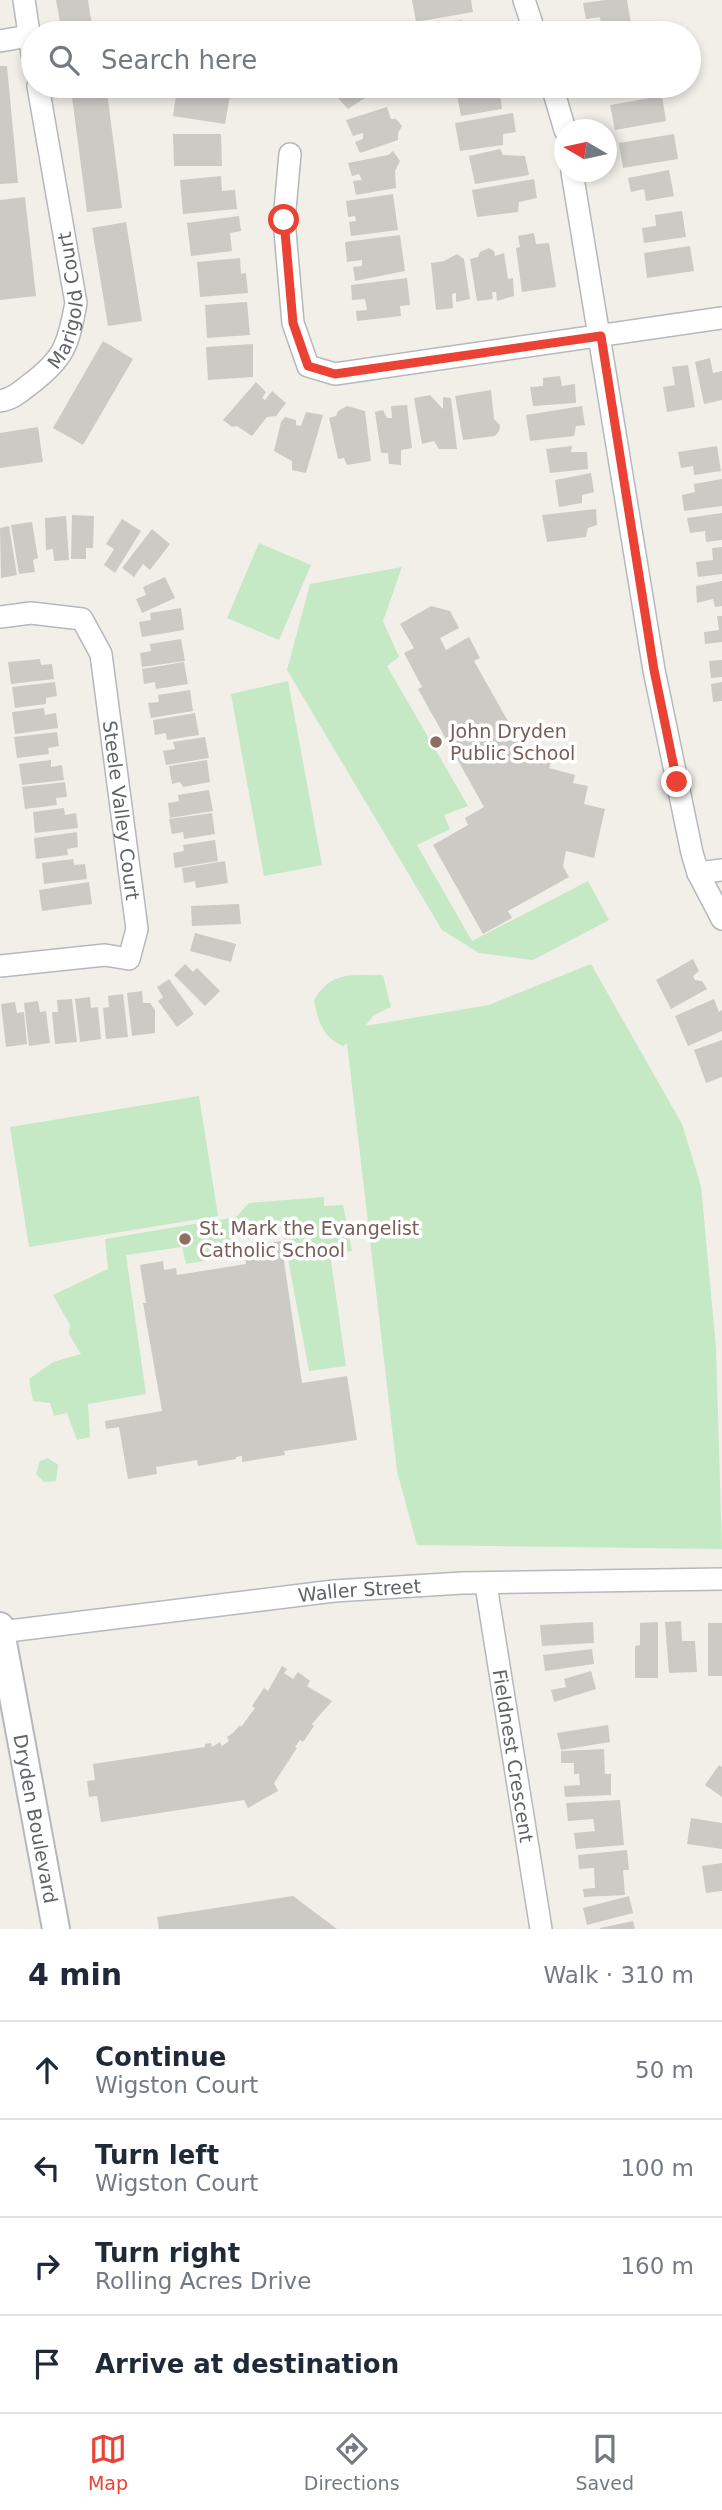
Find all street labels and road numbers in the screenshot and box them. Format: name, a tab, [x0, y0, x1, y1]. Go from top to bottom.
street label: Marigold Court	[43, 231, 87, 373]
street label: Steele Valley Court	[99, 719, 144, 901]
street label: Waller Street	[297, 1575, 422, 1606]
street label: Fieldnest Crescent	[489, 1668, 538, 1844]
street label: Dryden Boulevard	[9, 1732, 62, 1905]

